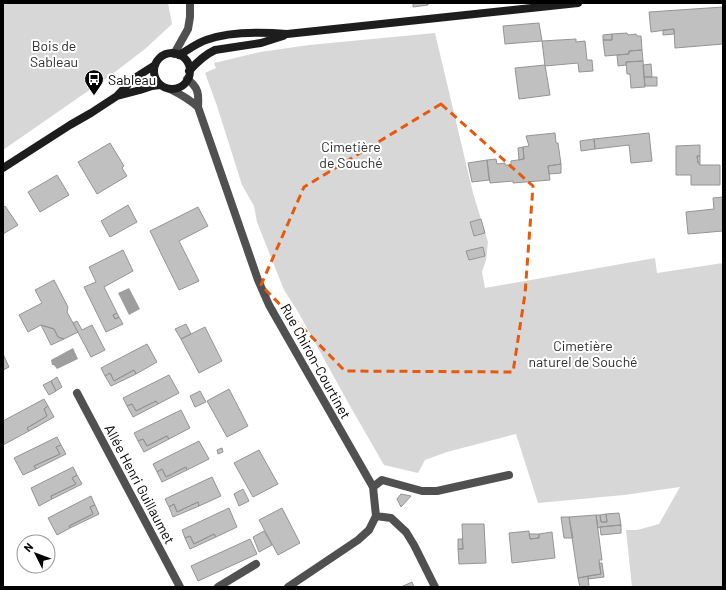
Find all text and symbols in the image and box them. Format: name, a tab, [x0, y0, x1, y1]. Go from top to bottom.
park label: Bois de Sableau	[30, 37, 78, 70]
bus stop icon: Sableau	[83, 68, 105, 96]
place label: Sableau	[108, 71, 156, 88]
park label: Cimetière de Souché	[319, 138, 383, 171]
street label: Rue Chiron-Courtinet	[277, 300, 355, 422]
park label: Cimetière naturel de Souché	[528, 337, 638, 370]
street label: Allée Henri Guillaumet	[101, 421, 179, 547]
north arrow	[16, 534, 56, 574]
text: N	[21, 540, 35, 554]

